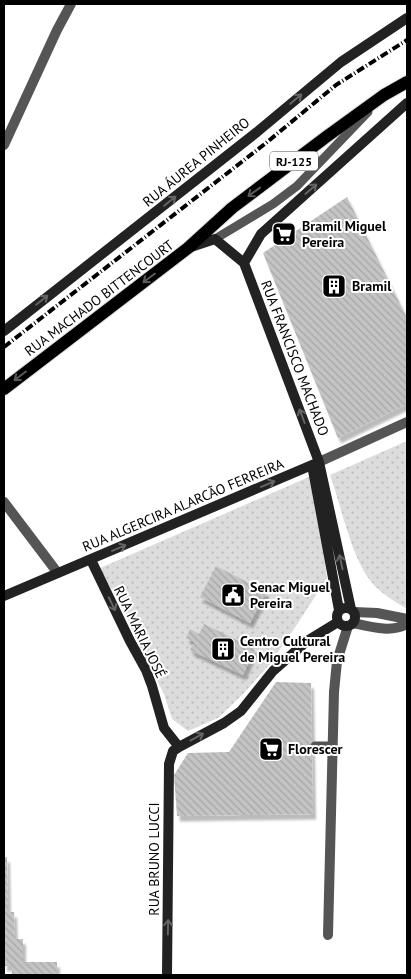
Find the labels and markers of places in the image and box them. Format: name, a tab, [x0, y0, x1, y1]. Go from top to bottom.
place label: Bramil Miguel Pereira	[302, 217, 387, 251]
supermarket icon: Bramil Miguel Pereira	[271, 221, 297, 247]
building icon: Bramil	[321, 273, 347, 299]
place label: Bramil	[352, 277, 392, 295]
place label: Senac Miguel Pereira	[250, 578, 330, 612]
public building icon: Senac Miguel Pereira	[220, 582, 246, 608]
place label: Centro Cultural de Miguel Pereira	[240, 632, 345, 666]
building icon: Centro Cultural de Miguel Pereira	[210, 636, 236, 662]
supermarket icon: Florescer	[258, 736, 284, 762]
place label: Florescer	[288, 740, 343, 758]

